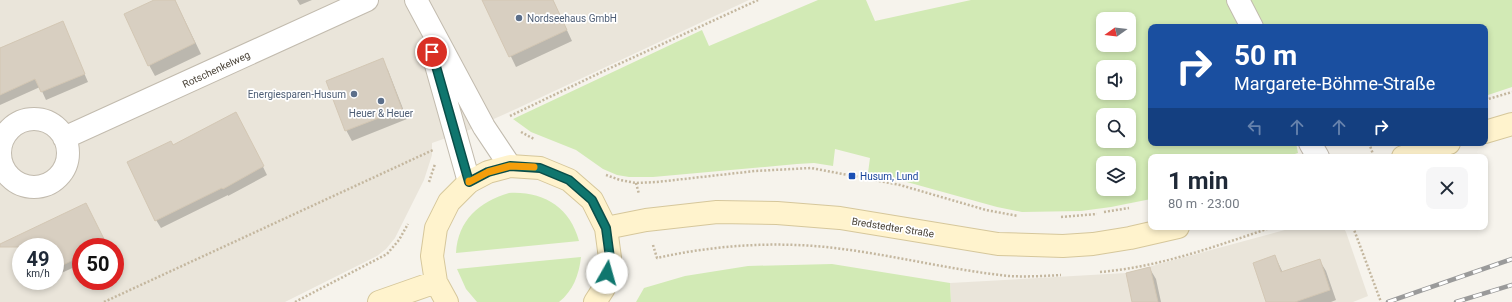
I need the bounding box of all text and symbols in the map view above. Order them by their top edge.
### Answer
north arrow [1096,12,1136,52]
map controls [1096,12,1136,196]
marker: Nordseehaus GmbH [514,13,524,23]
place label: Nordseehaus GmbH [527,13,617,24]
pin [415,35,449,69]
text: 50 m [1234,39,1297,72]
icon: right [1168,40,1220,92]
icon: arrive [421,41,443,63]
street label: Rotschenkelweg [181,49,252,90]
button: sound [1096,60,1136,100]
text: Margarete-Böhme-Straße [1234,73,1435,94]
place label: Energiesparen-Husum [248,89,346,100]
marker: Energiesparen-Husum [349,89,359,99]
marker: Heuer & Heuer [376,96,386,106]
place label: Heuer & Heuer [349,108,414,119]
button: search [1096,108,1136,148]
icon: left [1244,116,1266,138]
icon: ahead [1286,116,1308,138]
icon: ahead [1328,116,1350,138]
icon: right [1370,116,1392,138]
button: layers [1096,156,1136,196]
text: 1 min [1168,167,1228,195]
button: close [1426,167,1468,209]
marker: Husum, Lund [847,171,857,181]
place label: Husum, Lund [860,171,918,182]
text: 80 m · 23:00 [1168,196,1239,211]
street label: Bredstedter Straße [851,216,935,239]
speed limit sign: 50 [72,238,124,290]
text: 49 [27,247,49,271]
position arrow [586,252,628,294]
text: km/h [26,268,50,279]

